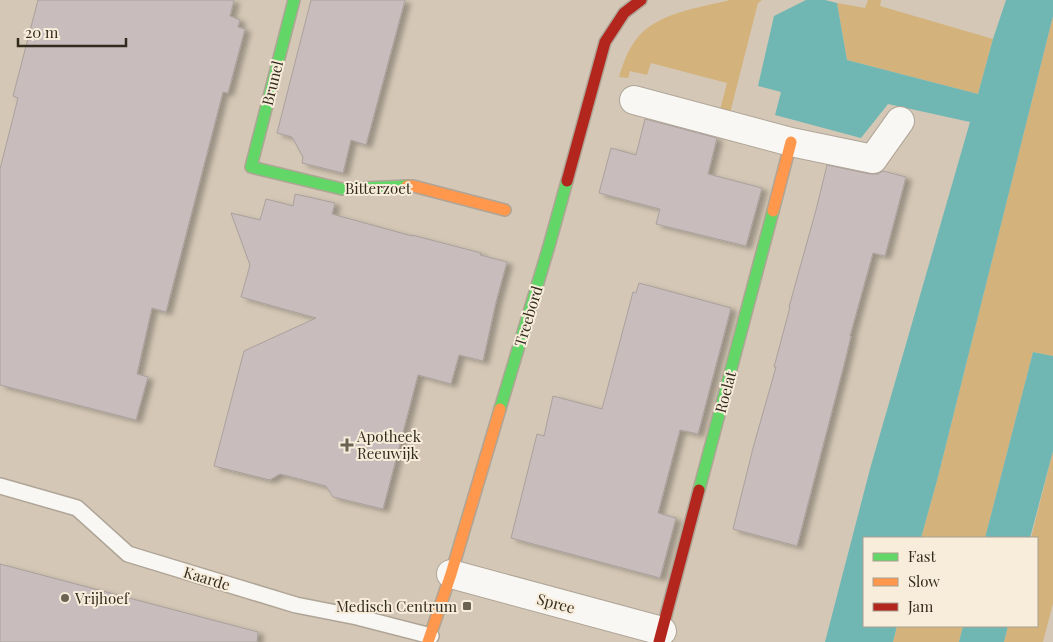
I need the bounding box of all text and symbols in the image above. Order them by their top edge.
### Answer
scale bar [18,15,125,47]
text: 20 m [25,22,59,42]
street label: Brunel [257,59,287,107]
street label: Bitterzoet [345,178,412,198]
street label: Treebord [509,283,547,349]
street label: Roelat [710,368,740,415]
place label: Apotheek Reeuwijk [356,426,422,463]
marker: Apotheek Reeuwijk [341,439,353,451]
legend [863,537,1038,627]
text: Fast [908,546,937,566]
street label: Kaarde [181,561,233,595]
text: Slow [908,571,940,591]
place label: Vrijhoef [74,588,130,608]
street label: Spree [535,588,577,618]
marker: Vrijhoef [59,592,71,604]
place label: Medisch Centrum [336,596,458,616]
text: Jam [907,596,934,616]
marker: Medisch Centrum [461,600,473,612]

